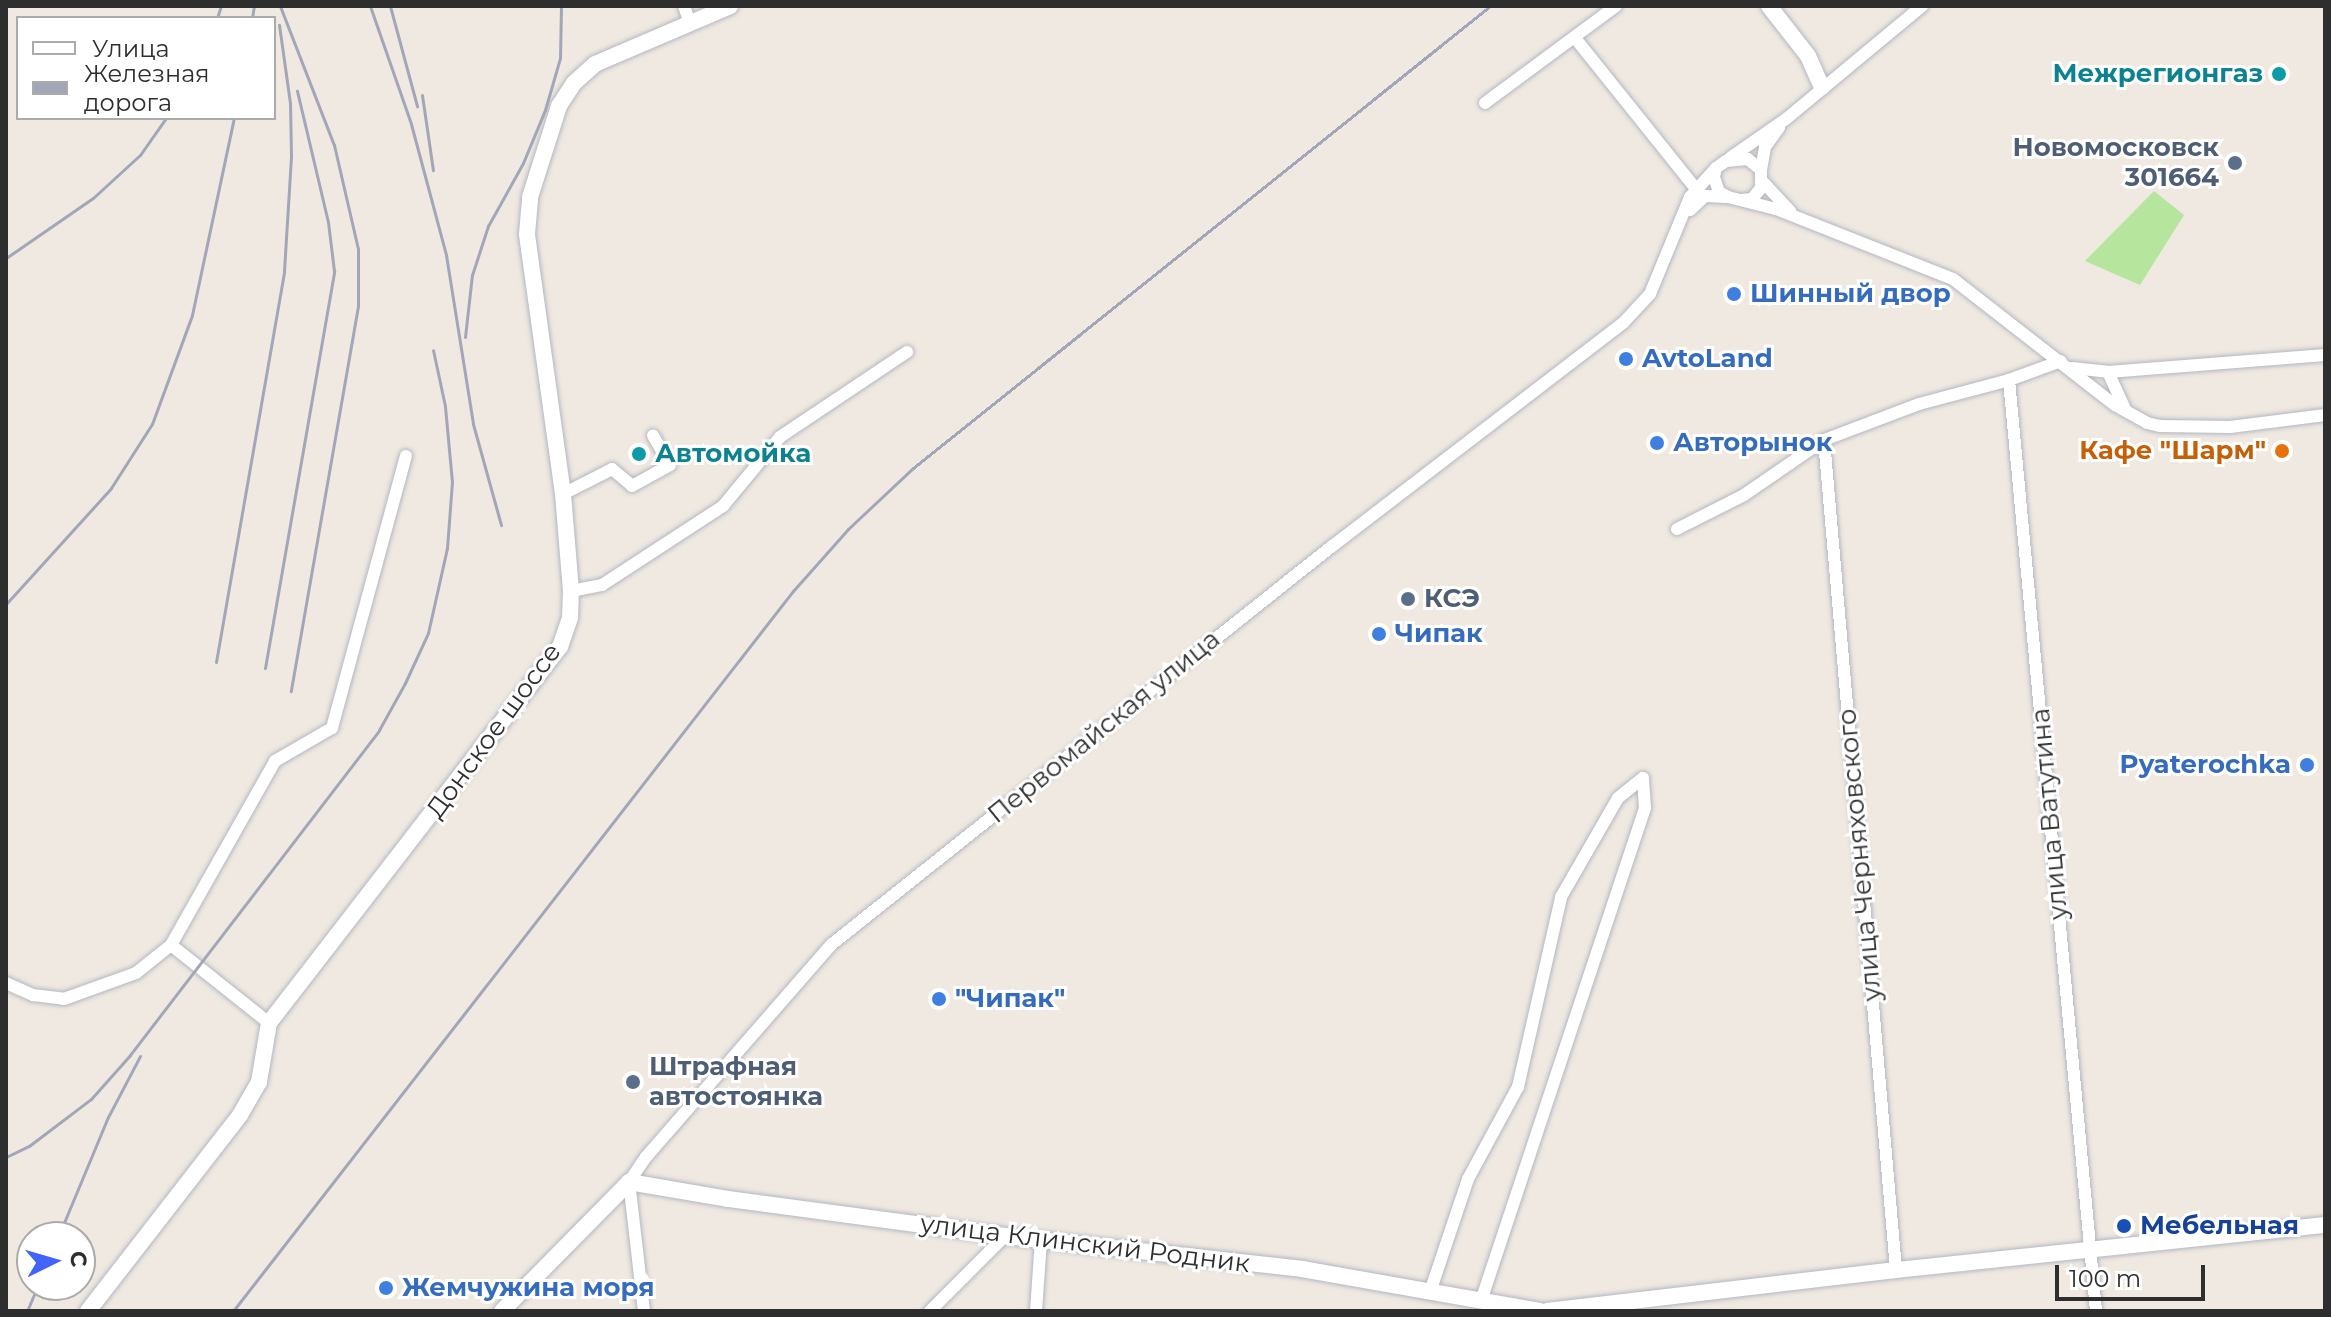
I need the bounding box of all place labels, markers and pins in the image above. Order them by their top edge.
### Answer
place label: Межрегионгаз [2053,58,2263,90]
marker: Межрегионгаз [2270,65,2288,83]
place label: Новомосковск 301664 [2012,132,2219,194]
marker: Новомосковск 301664 [2226,154,2244,172]
place label: Шинный двор [1750,278,1951,310]
marker: Шинный двор [1725,285,1743,303]
place label: AvtoLand [1642,343,1773,375]
marker: AvtoLand [1617,350,1635,368]
place label: Авторынок [1673,427,1832,459]
marker: Авторынок [1648,434,1666,452]
place label: Кафе "Шарм" [2079,435,2266,467]
place label: Автомойка [655,438,811,470]
marker: Кафе "Шарм" [2273,442,2291,460]
marker: Автомойка [630,445,648,463]
place label: КСЭ [1424,583,1480,615]
marker: КСЭ [1399,590,1417,608]
place label: Чипак [1395,618,1483,650]
marker: Чипак [1370,625,1388,643]
place label: Pyaterochka [2120,749,2291,781]
marker: Pyaterochka [2298,756,2316,774]
place label: "Чипак" [955,983,1065,1015]
marker: "Чипак" [930,990,948,1008]
place label: Штрафная автостоянка [649,1051,823,1112]
marker: Штрафная автостоянка [624,1073,642,1091]
place label: Мебельная [2140,1210,2299,1242]
marker: Мебельная [2115,1217,2133,1235]
place label: Жемчужина моря [402,1272,655,1304]
marker: Жемчужина моря [377,1279,395,1297]

